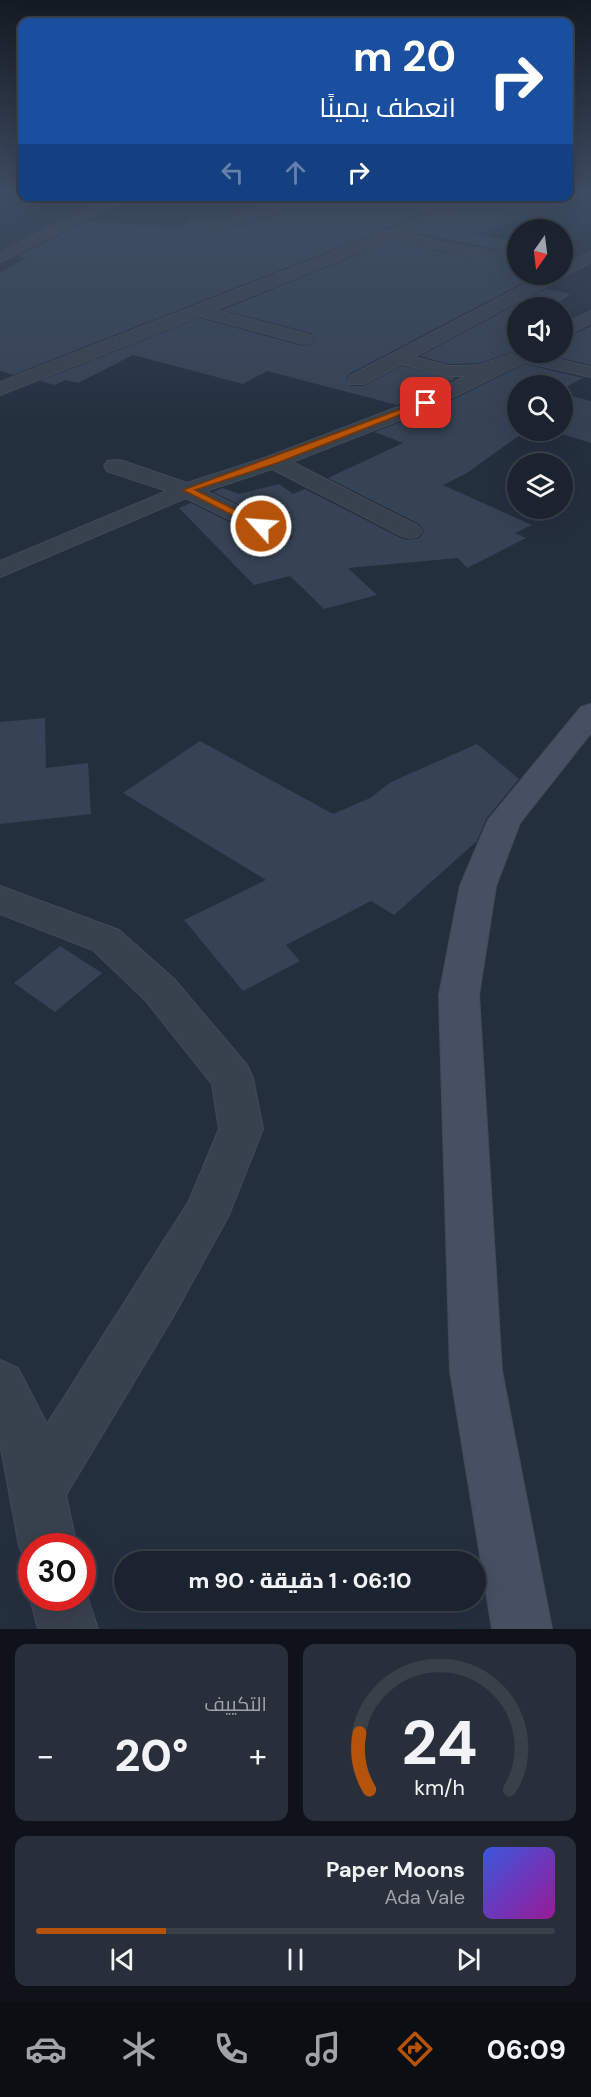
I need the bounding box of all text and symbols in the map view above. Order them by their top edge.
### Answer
text: 20 m [353,29,456,84]
icon: right [477,42,555,120]
text: انعطف يمينًا [319,90,456,125]
icon: left [216,156,249,189]
icon: ahead [279,156,312,189]
icon: right [342,156,375,189]
north arrow [507,219,573,285]
map controls [507,219,573,519]
button: sound [507,297,573,363]
button: search [507,375,573,441]
pin [400,377,451,428]
icon: arrive [409,386,442,419]
button: layers [507,453,573,519]
position arrow [229,494,293,558]
speed limit sign: 30 [18,1533,96,1611]
text: 06:10 · 1 دقيقة · 90 m [188,1566,412,1595]
text: التكييف [204,1691,267,1717]
text: 24 [401,1702,478,1783]
text: 20° [114,1726,189,1785]
text: − [36,1734,54,1777]
text: + [249,1734,267,1777]
text: km/h [414,1774,465,1802]
text: Paper Moons [326,1855,465,1884]
text: Ada Vale [385,1884,465,1910]
icon: previous [106,1943,139,1976]
icon: pause [279,1943,312,1976]
icon: next [452,1943,485,1976]
icon: car [25,2028,67,2070]
icon: climate [118,2028,160,2070]
icon: phone [210,2028,252,2070]
icon: music [302,2028,344,2070]
icon: directions [394,2028,436,2070]
text: 06:09 [487,2032,566,2067]

